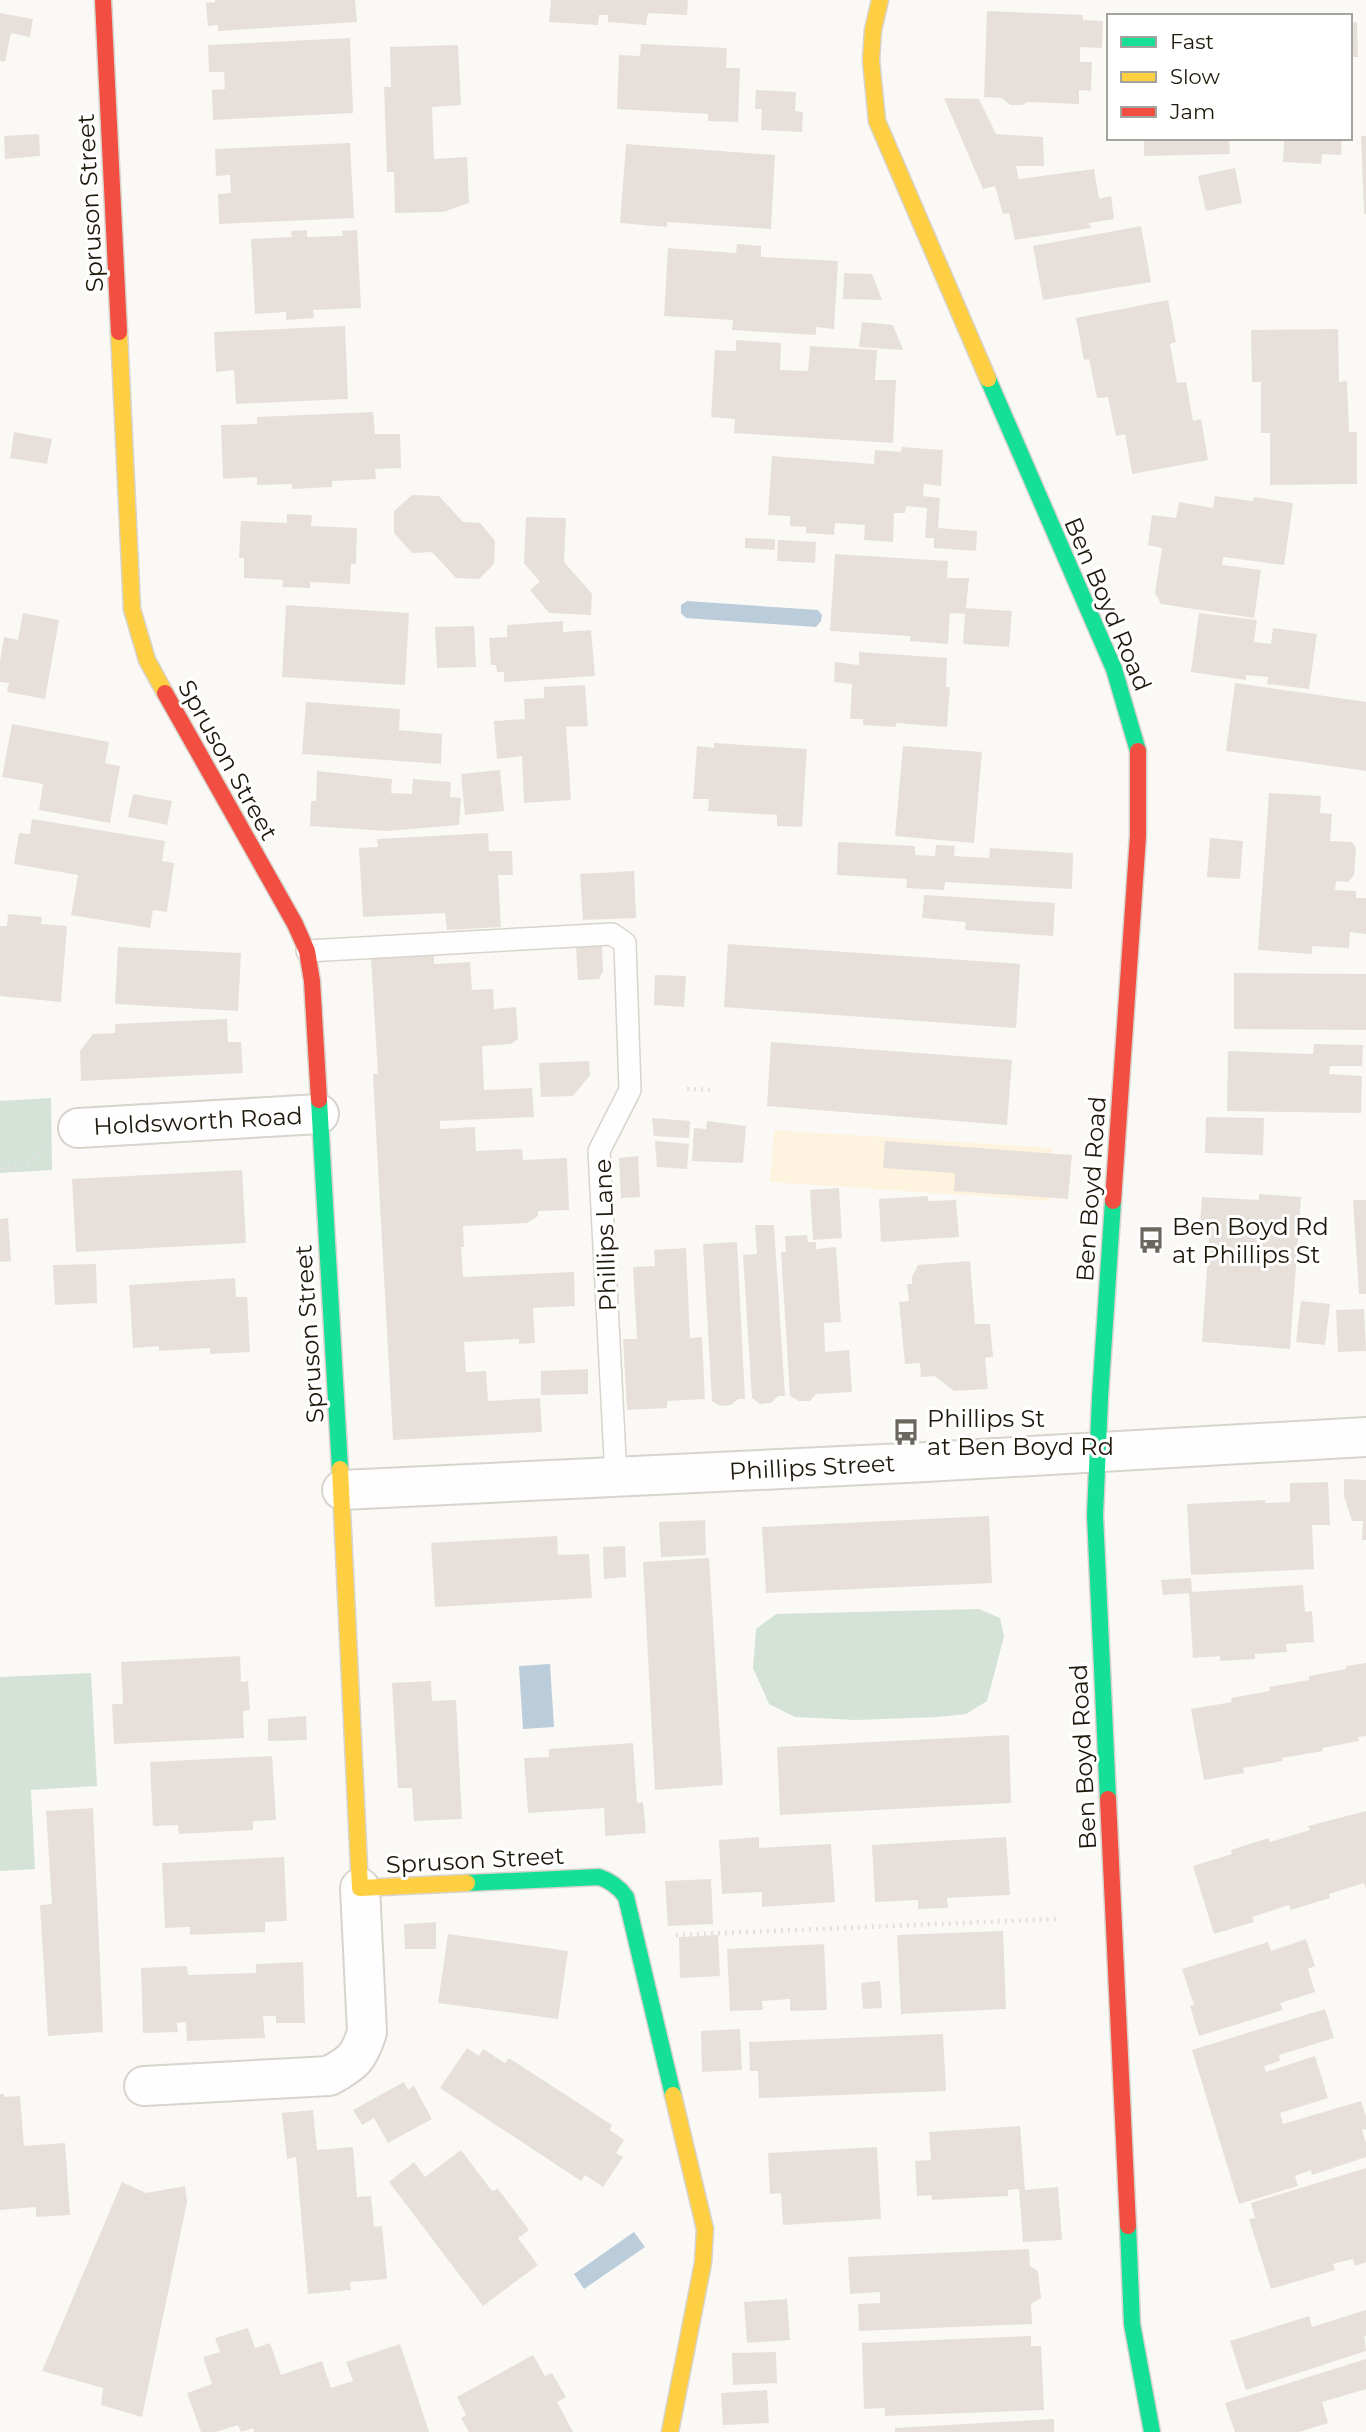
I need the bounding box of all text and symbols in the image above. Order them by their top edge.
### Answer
legend [1107,14,1352,140]
text: Fast [1170,29,1214,54]
text: Slow [1170,64,1220,89]
text: Jam [1169,99,1215,124]
street label: Spruson Street [71,113,109,293]
street label: Ben Boyd Road [1058,513,1158,695]
street label: Spruson Street [172,675,284,845]
street label: Ben Boyd Road [1070,1095,1112,1283]
street label: Holdsworth Road [93,1101,303,1141]
street label: Phillips Lane [588,1158,622,1312]
place label: Ben Boyd Rd at Phillips St [1172,1212,1329,1269]
bus stop icon: Ben Boyd Rd at Phillips St [1136,1225,1166,1255]
street label: Spruson Street [288,1244,330,1424]
place label: Phillips St at Ben Boyd Rd [927,1404,1114,1461]
bus stop icon: Phillips St at Ben Boyd Rd [891,1417,921,1447]
street label: Phillips Street [728,1448,896,1486]
street label: Ben Boyd Road [1064,1663,1102,1851]
street label: Spruson Street [385,1841,565,1879]

